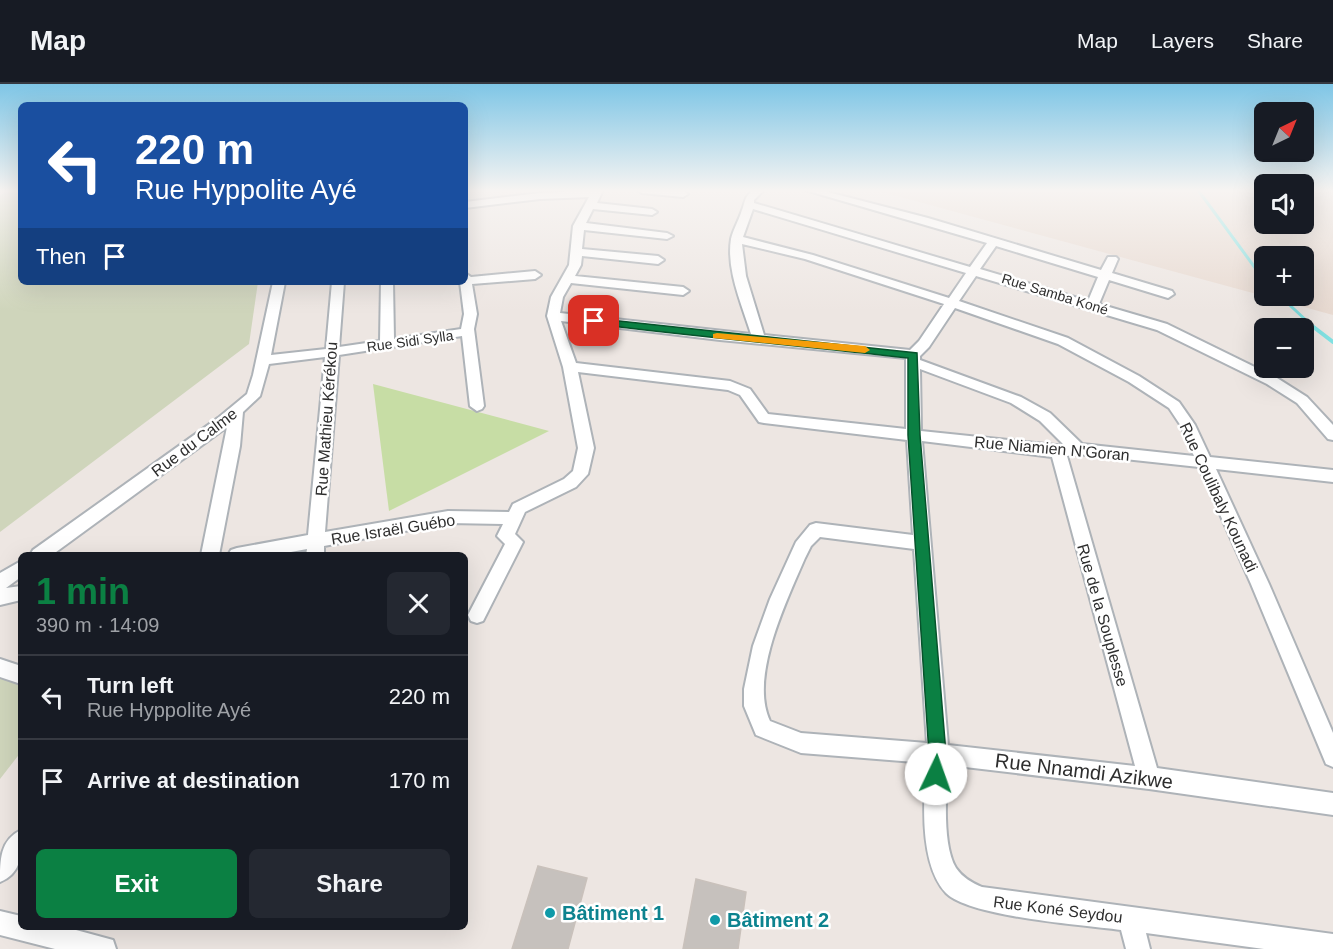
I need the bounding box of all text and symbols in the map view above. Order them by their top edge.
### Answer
text: Map [30,25,86,56]
text: Map [1077,29,1118,52]
text: Layers [1151,29,1214,52]
text: Share [1247,29,1303,52]
north arrow [1254,102,1314,162]
map controls [1254,102,1314,378]
icon: left [36,126,114,204]
text: 220 m [135,126,254,173]
button: sound [1254,174,1314,234]
text: Rue Hyppolite Ayé [135,175,357,205]
icon: arrive [98,240,131,273]
text: Then [36,244,86,269]
button: + [1254,246,1314,306]
street label: Rue Samba Koné [1000,270,1110,318]
pin [568,295,619,346]
icon: arrive [577,304,610,337]
button: − [1254,318,1314,378]
street label: Rue Sidi Sylla [366,327,454,355]
street label: Rue Mathieu Kérékou [313,341,340,497]
street label: Rue du Calme [148,405,240,480]
street label: Rue Coulibaly Kounadi [1176,420,1261,575]
street label: Rue Niamien N'Goran [974,433,1130,464]
street label: Rue Israël Guébo [330,511,456,548]
street label: Rue de la Souplesse [1074,542,1131,689]
text: 1 min [36,571,130,612]
button: close [387,572,450,635]
text: 390 m · 14:09 [36,614,159,636]
text: Turn left [87,673,173,698]
icon: left [36,681,69,714]
text: 220 m [389,684,450,709]
text: Rue Hyppolite Ayé [87,699,251,721]
position arrow [904,742,968,806]
street label: Rue Nnamdi Azikwe [994,749,1174,793]
icon: arrive [36,765,69,798]
text: Arrive at destination [87,768,300,793]
text: 170 m [389,768,450,793]
button: Exit [36,849,237,918]
button: Share [249,849,450,918]
street label: Rue Koné Seydou [992,893,1123,926]
place label: Bâtiment 1 [562,902,664,924]
marker: Bâtiment 1 [543,906,557,920]
place label: Bâtiment 2 [727,909,829,931]
marker: Bâtiment 2 [708,913,722,927]

